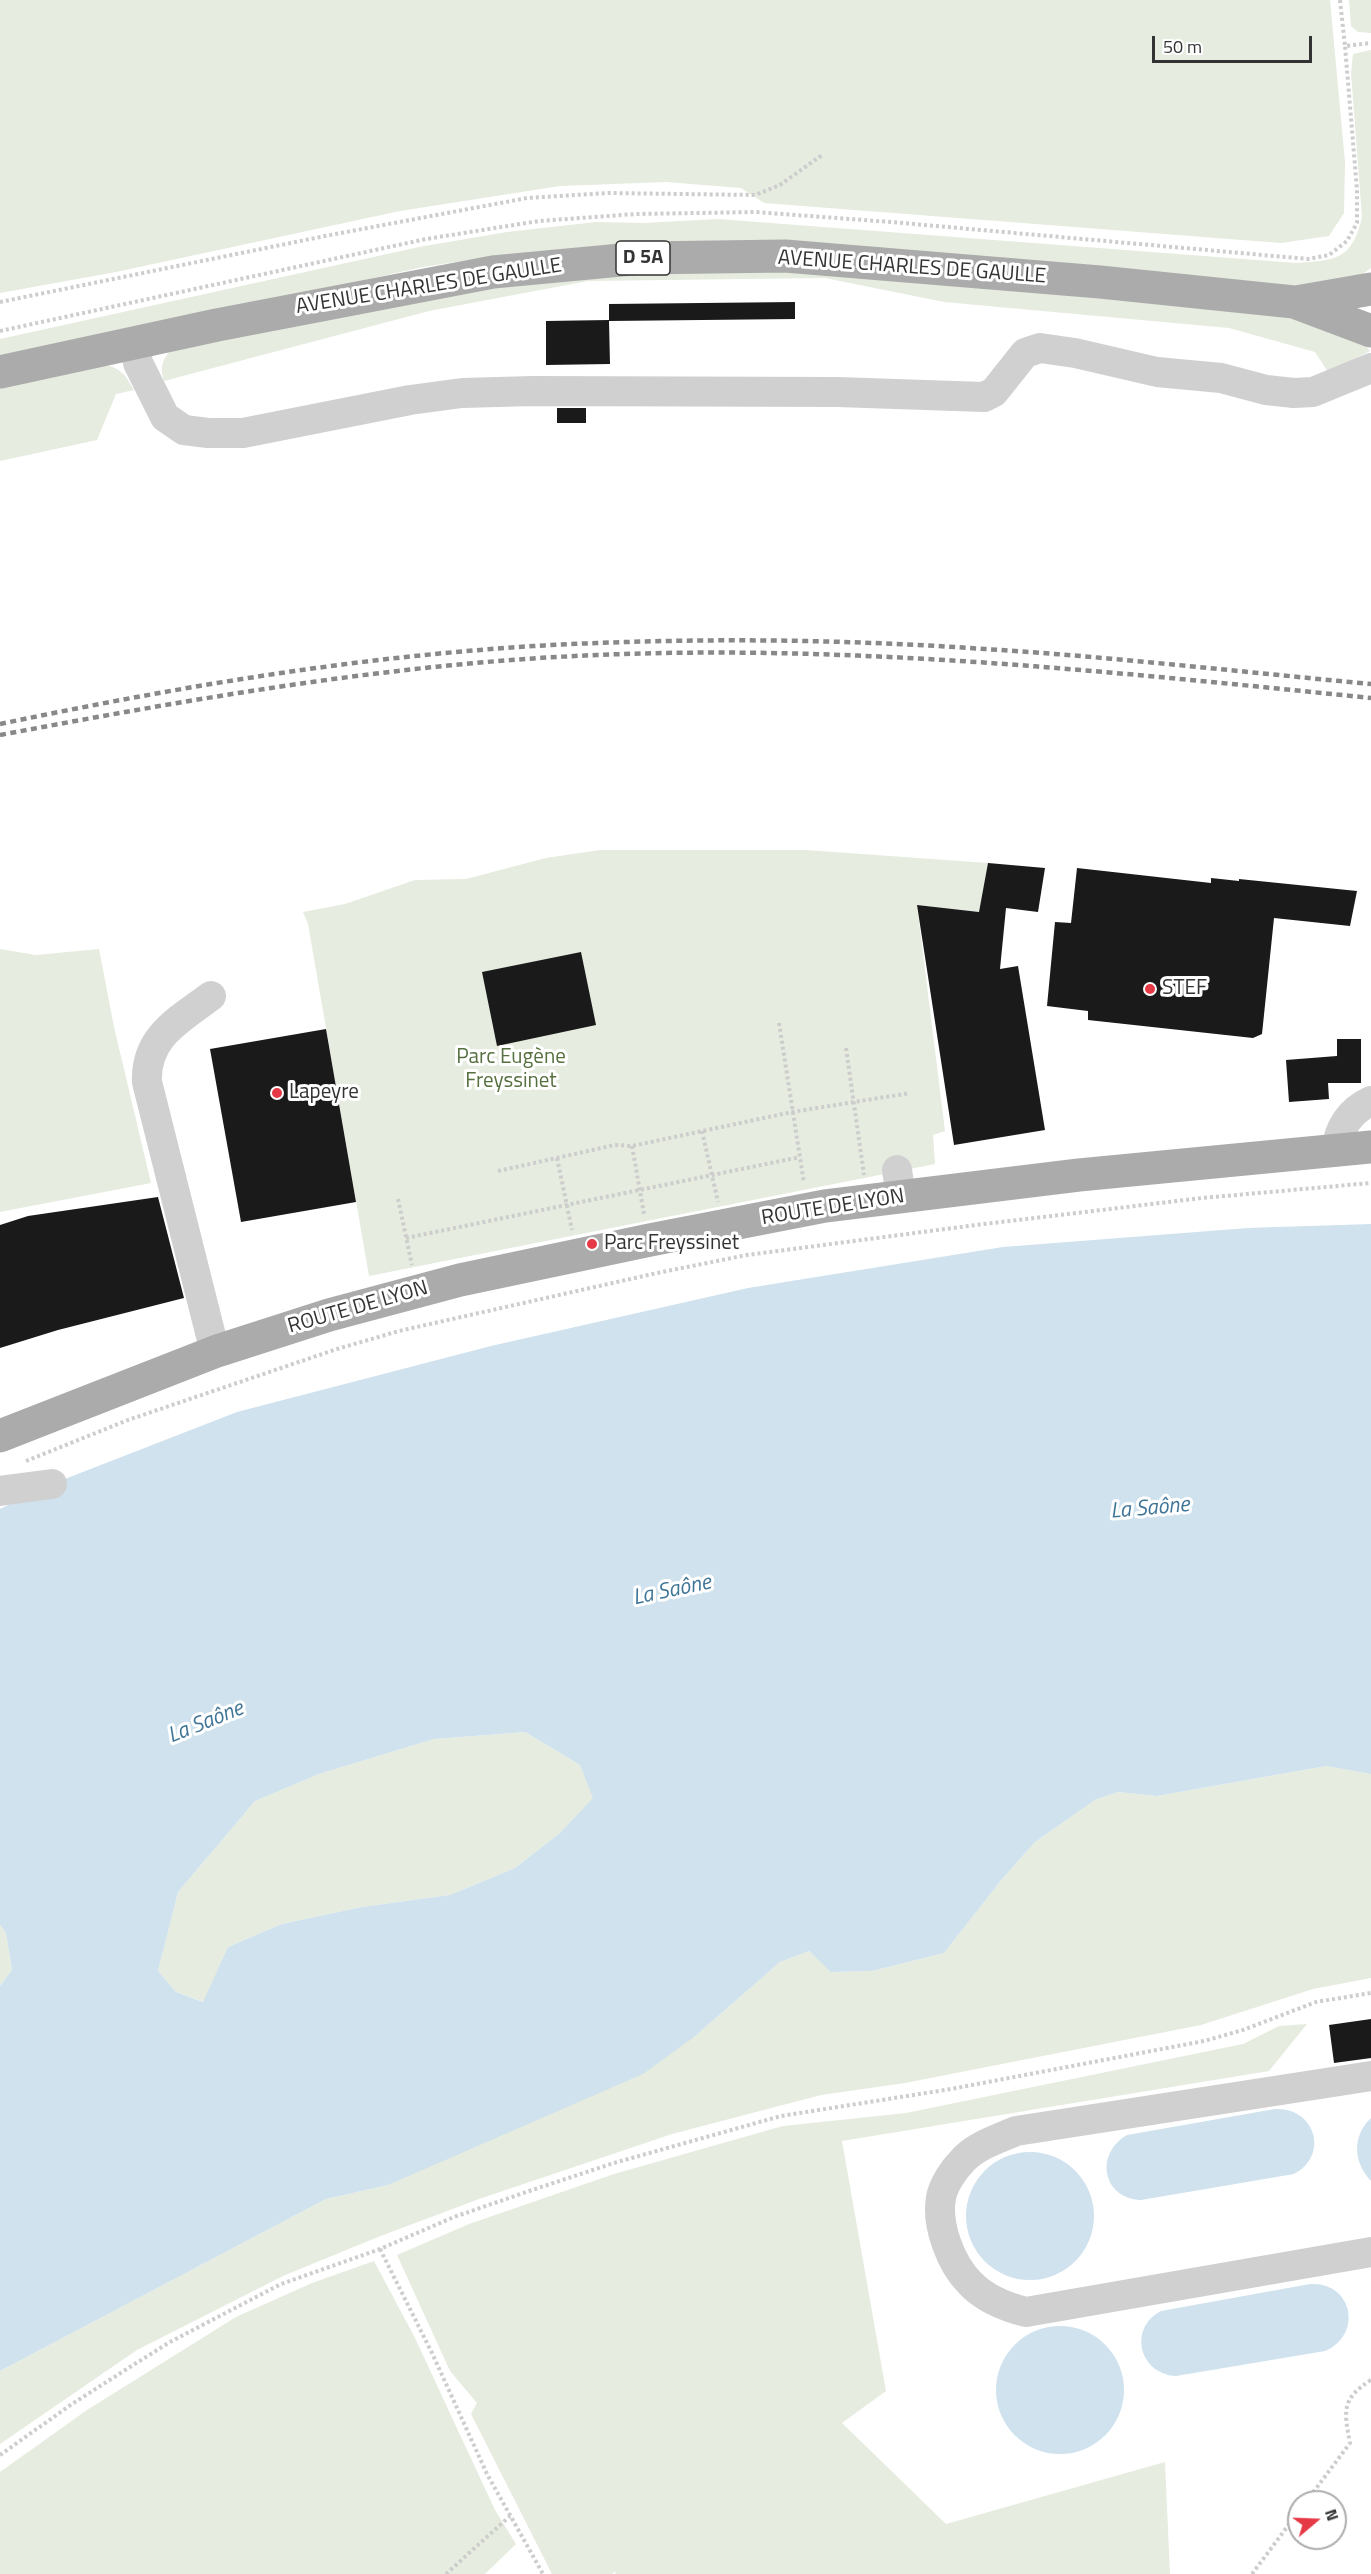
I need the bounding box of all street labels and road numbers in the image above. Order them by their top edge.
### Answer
road number: D 5A [616,241,670,275]
street label: AVENUE CHARLES DE GAULLE [777,246,1047,290]
street label: AVENUE CHARLES DE GAULLE [294,254,564,320]
street label: ROUTE DE LYON [760,1184,906,1232]
street label: ROUTE DE LYON [285,1276,431,1340]

